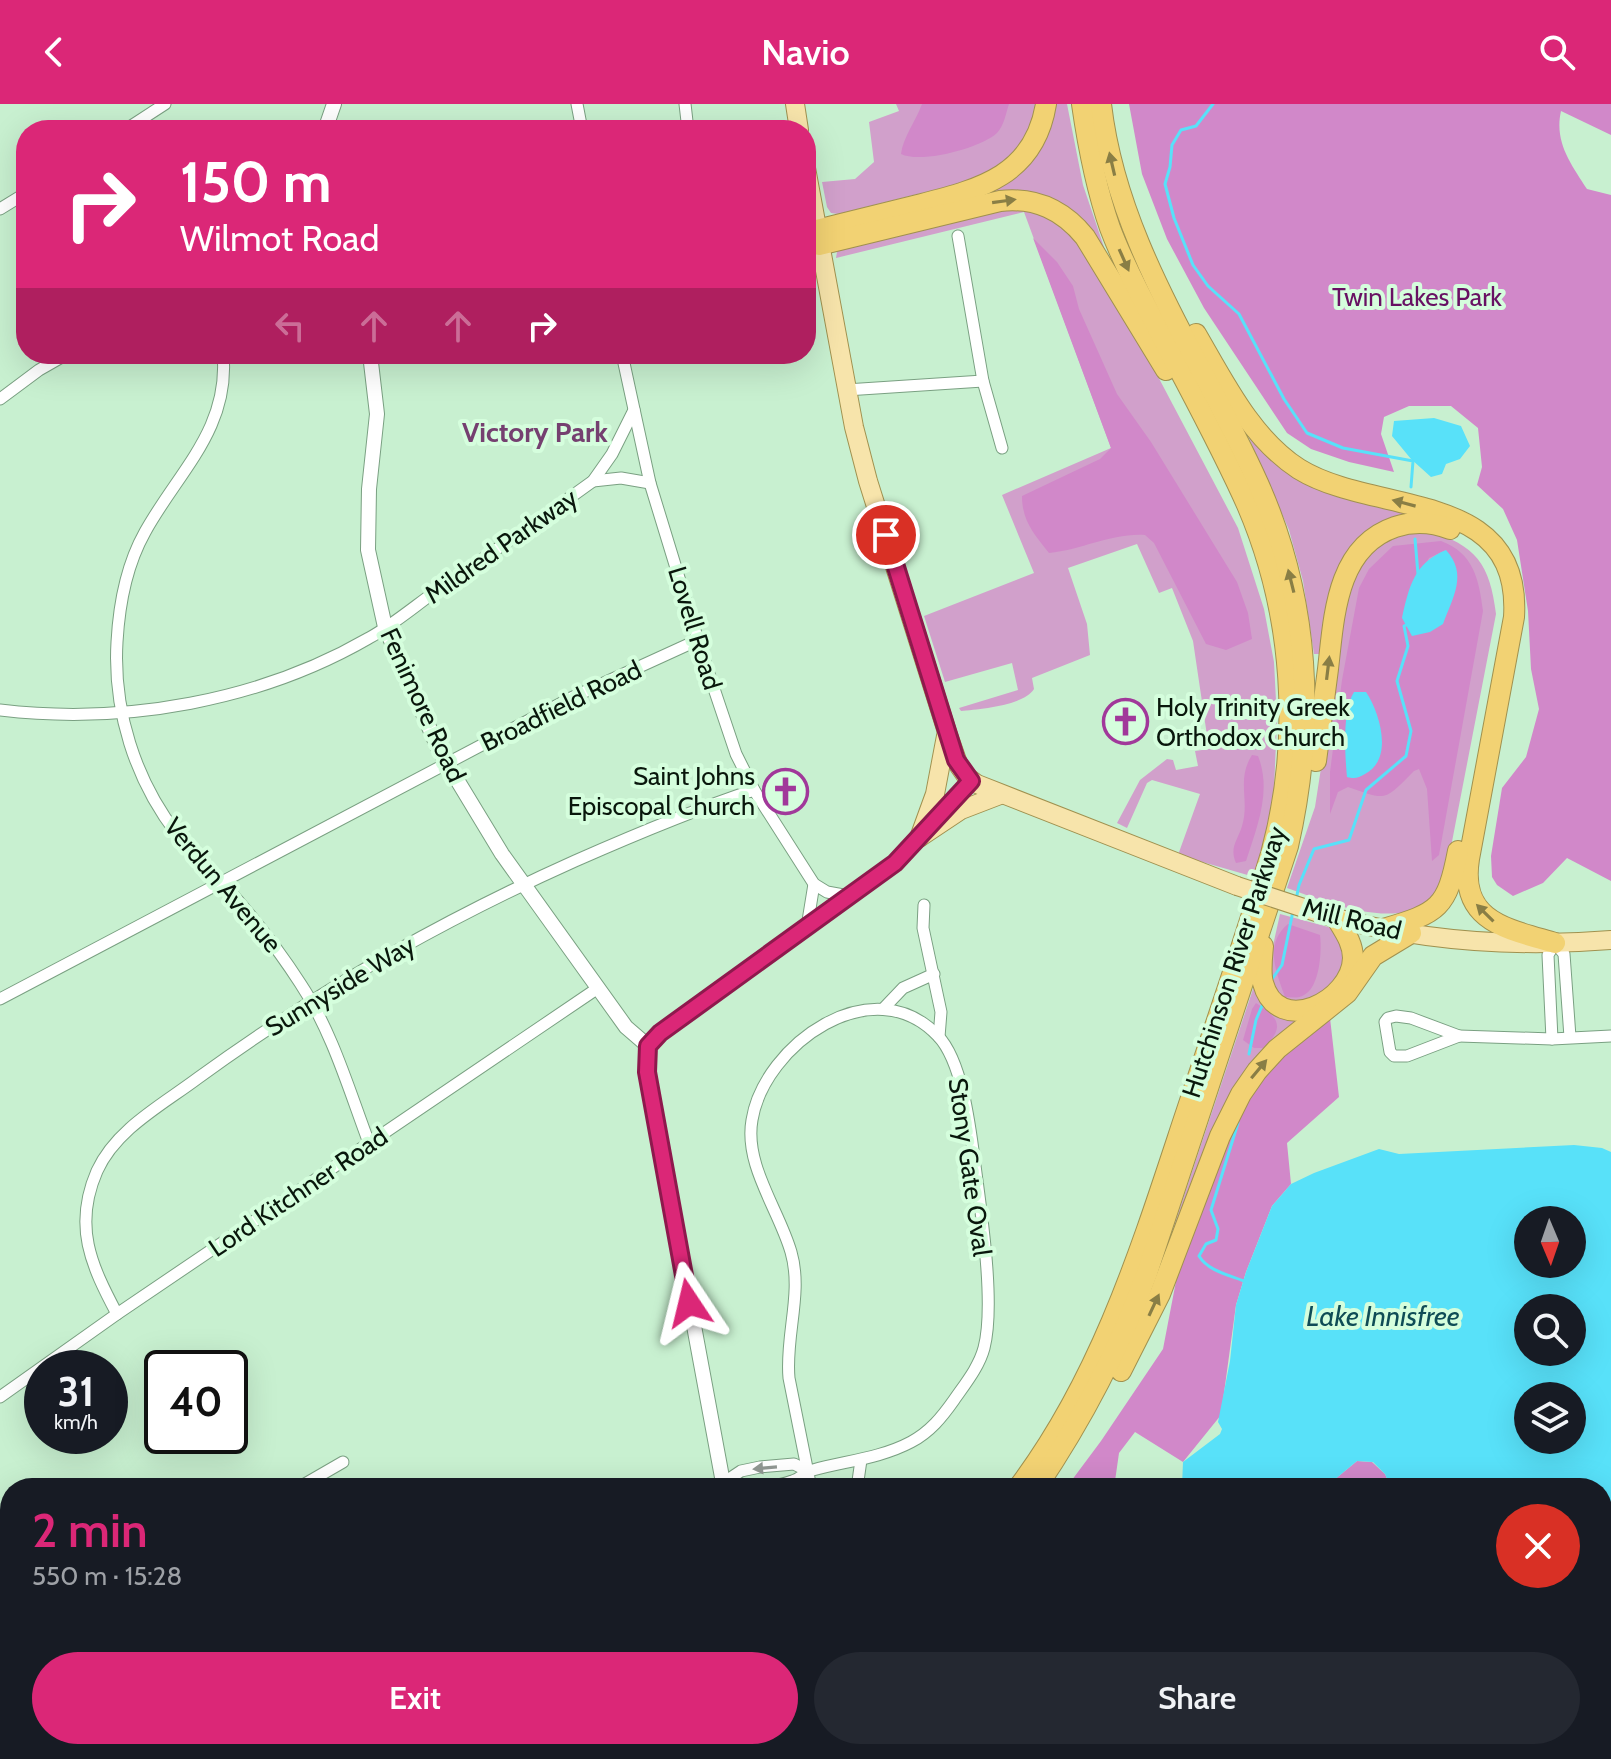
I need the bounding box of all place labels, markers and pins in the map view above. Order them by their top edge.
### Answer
pin [852,501,920,569]
place label: Holy Trinity Greek Orthodox Church [1156,691,1350,753]
church icon: Holy Trinity Greek Orthodox Church [1101,698,1149,746]
place label: Saint Johns Episcopal Church [568,760,755,822]
church icon: Saint Johns Episcopal Church [762,767,810,815]

